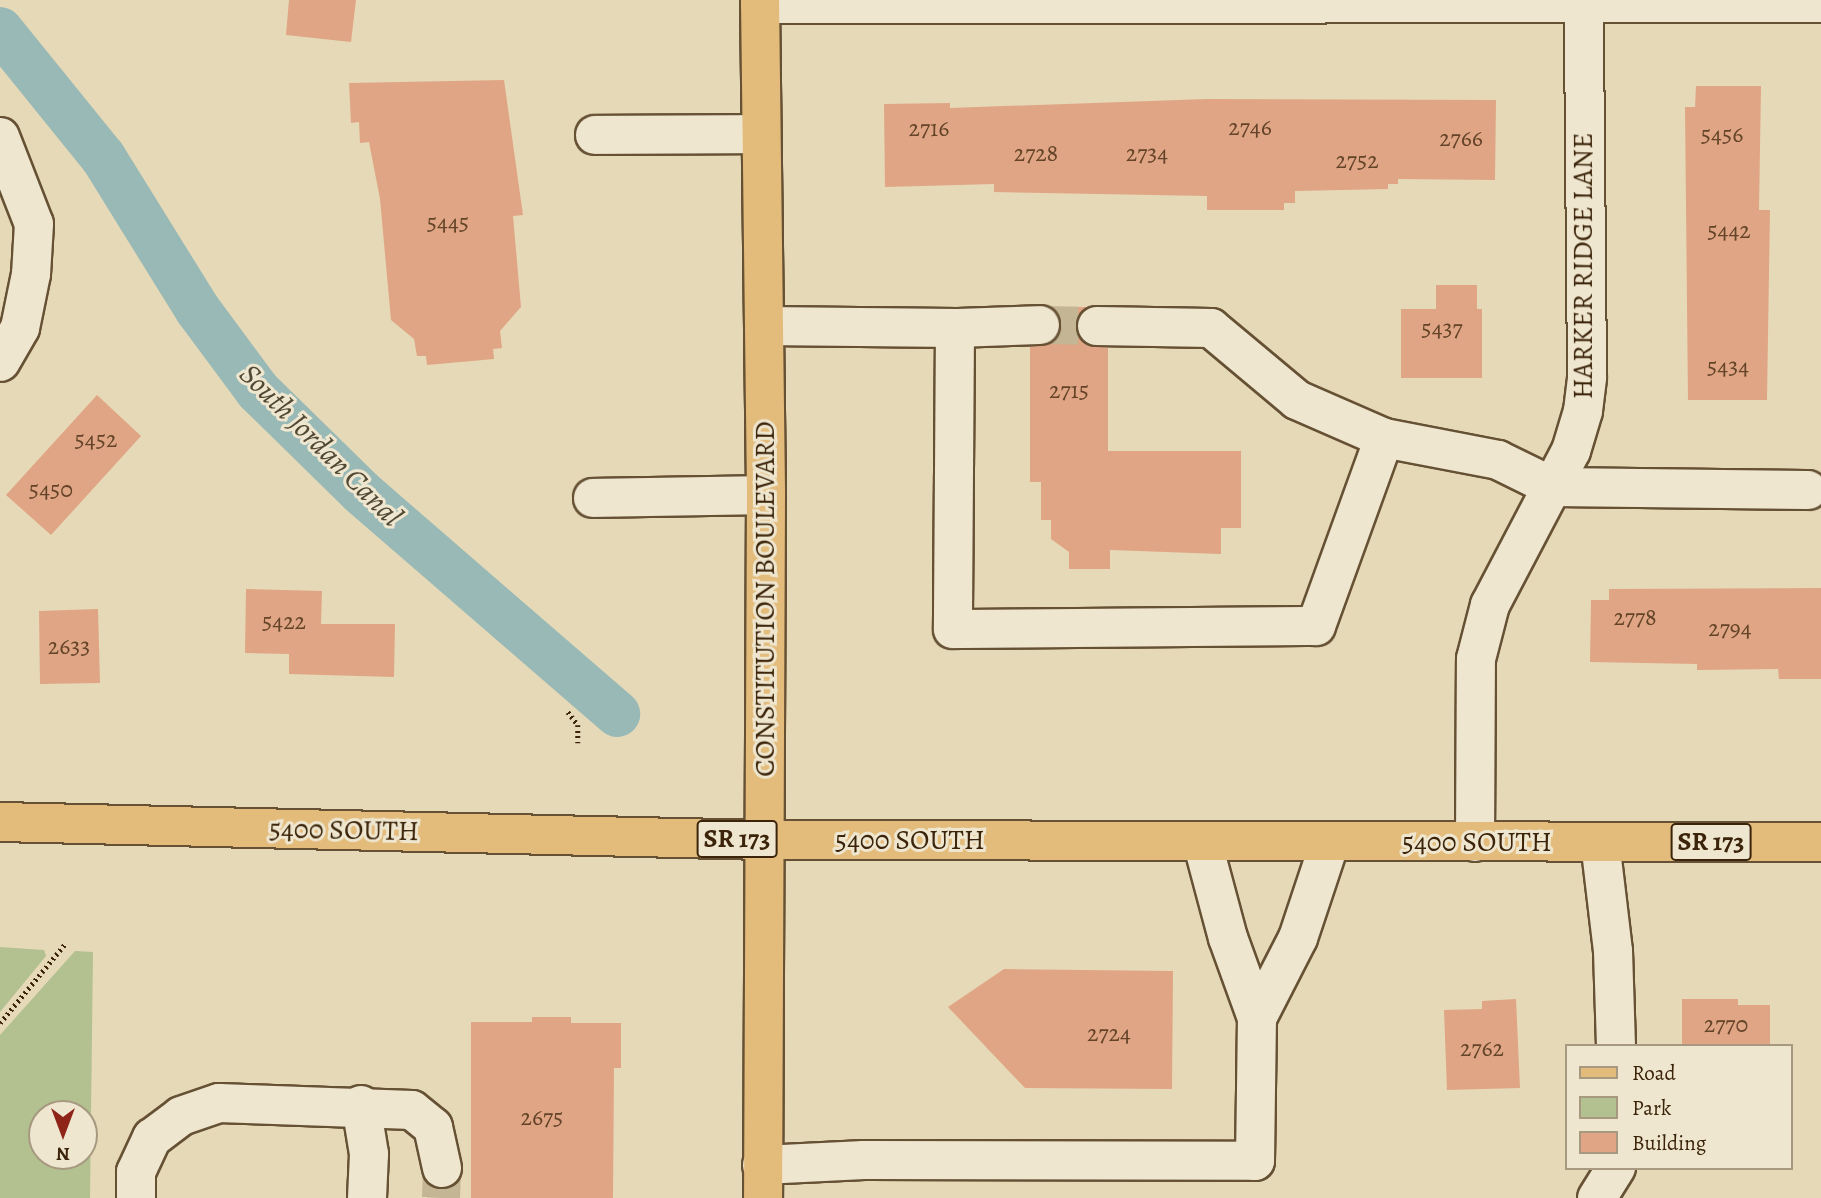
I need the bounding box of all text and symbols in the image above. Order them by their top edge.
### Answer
house number: 2746 [1228,114,1272,142]
house number: 2716 [909,115,949,143]
house number: 5456 [1701,121,1743,149]
house number: 2766 [1439,125,1483,153]
street label: HARKER RIDGE LANE [1566,133,1600,399]
house number: 2728 [1014,140,1058,168]
house number: 2734 [1126,140,1168,168]
house number: 2752 [1335,147,1379,175]
house number: 5445 [427,209,469,237]
house number: 5442 [1707,217,1751,245]
house number: 5437 [1421,315,1463,343]
house number: 5434 [1707,353,1749,381]
water label: South Jordan Canal [232,356,410,534]
house number: 2715 [1049,377,1089,405]
street label: CONSTITUTION BOULEVARD [748,421,782,777]
house number: 5452 [75,426,117,454]
house number: 5450 [29,476,73,504]
house number: 2778 [1613,604,1657,632]
house number: 5422 [262,608,306,636]
house number: 2794 [1708,615,1752,643]
house number: 2633 [48,633,90,661]
street label: 5400 SOUTH [269,812,419,848]
road number: SR 173 [695,817,779,862]
road number: SR 173 [1669,820,1753,864]
street label: 5400 SOUTH [835,823,985,857]
street label: 5400 SOUTH [1402,825,1552,859]
house number: 2770 [1704,1011,1748,1039]
house number: 2724 [1087,1020,1131,1048]
house number: 2762 [1460,1035,1504,1063]
legend [1566,1044,1793,1170]
text: Road [1632,1059,1676,1087]
text: Park [1632,1094,1671,1122]
north arrow [28,1100,98,1170]
house number: 2675 [521,1104,563,1132]
text: Building [1632,1129,1706,1157]
text: N [56,1141,70,1167]

